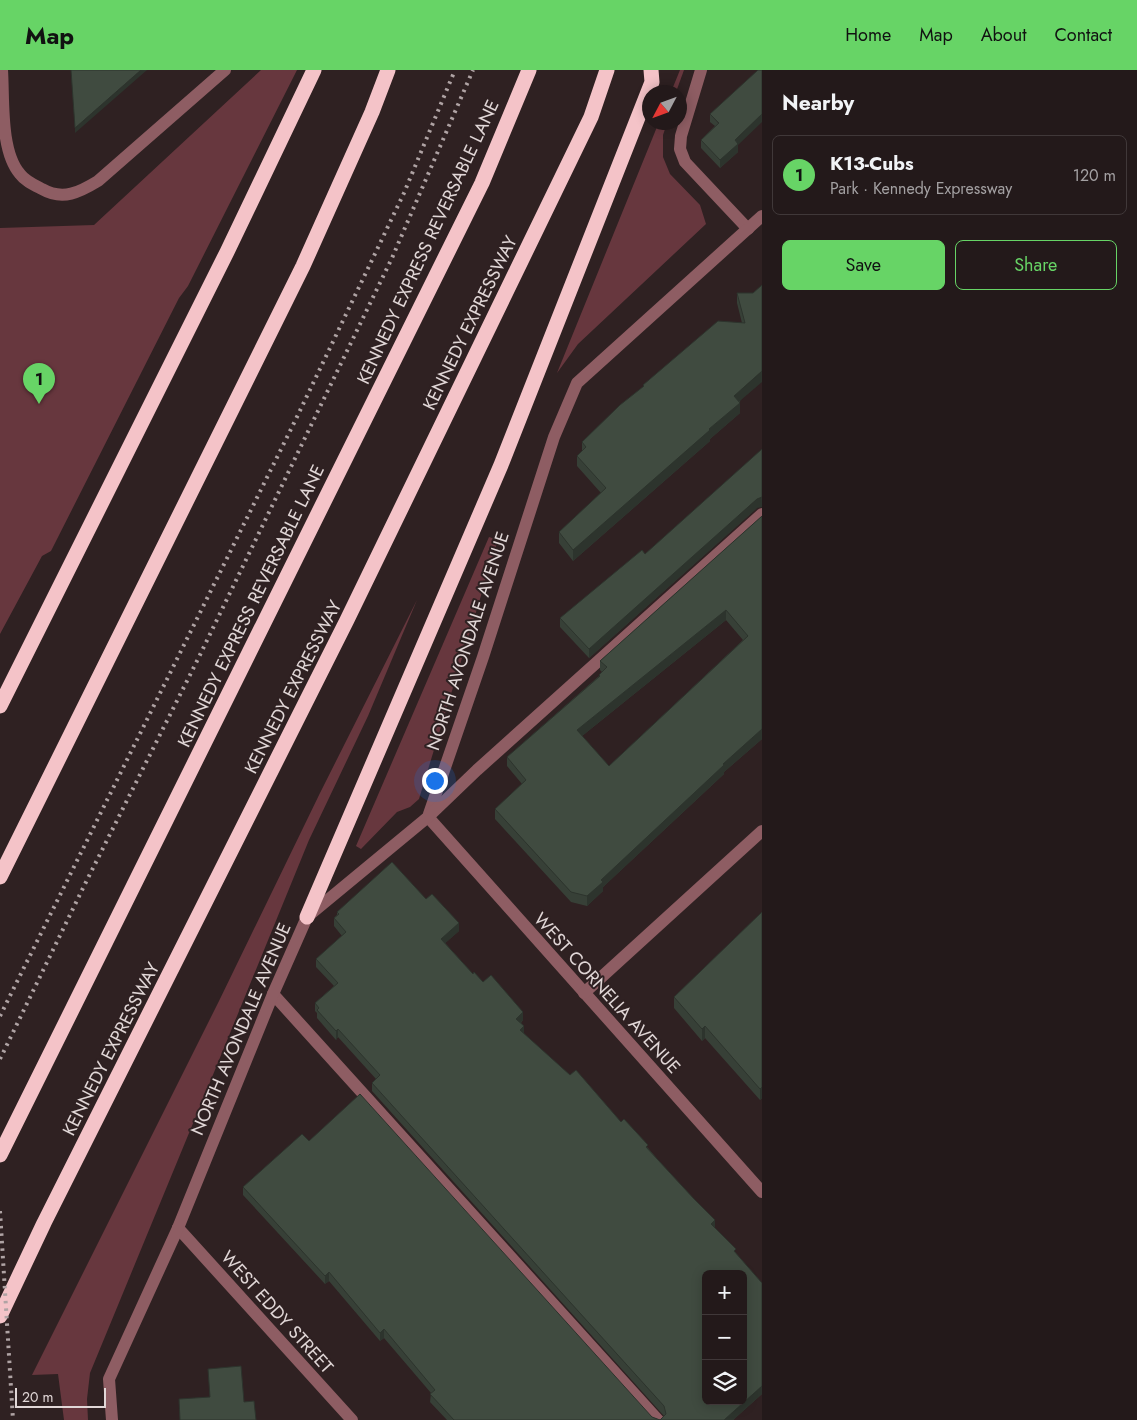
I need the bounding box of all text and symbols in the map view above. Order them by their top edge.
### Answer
text: Map [25,18,74,53]
text: Home [845,22,891,48]
text: Map [919,22,953,48]
text: About [981,22,1026,48]
text: Contact [1054,22,1112,48]
north arrow [642,85,687,130]
text: Nearby [782,88,854,118]
street label: KENNEDY EXPRESS REVERSABLE LANE [350,95,506,389]
text: K13-Cubs [830,150,914,177]
text: 1 [795,164,803,187]
text: 120 m [1073,164,1116,187]
text: Park · Kennedy Expressway [830,177,1012,200]
street label: KENNEDY EXPRESSWAY [416,231,524,415]
button: Save [782,240,945,290]
button: Share [955,240,1117,290]
pin: 1 [23,363,55,404]
street label: KENNEDY EXPRESS REVERSABLE LANE [171,460,331,752]
street label: NORTH AVONDALE AVENUE [420,528,516,754]
street label: KENNEDY EXPRESSWAY [238,595,348,778]
your location [422,768,448,794]
street label: WEST CORNELIA AVENUE [528,907,686,1079]
street label: NORTH AVONDALE AVENUE [184,919,298,1139]
street label: KENNEDY EXPRESSWAY [56,957,166,1140]
street label: WEST EDDY STREET [215,1245,340,1380]
map controls [702,1270,747,1405]
button: + [702,1270,747,1315]
button: − [702,1315,747,1360]
button: layers [702,1360,747,1405]
scale bar [15,1385,106,1408]
text: 20 m [22,1387,54,1407]

